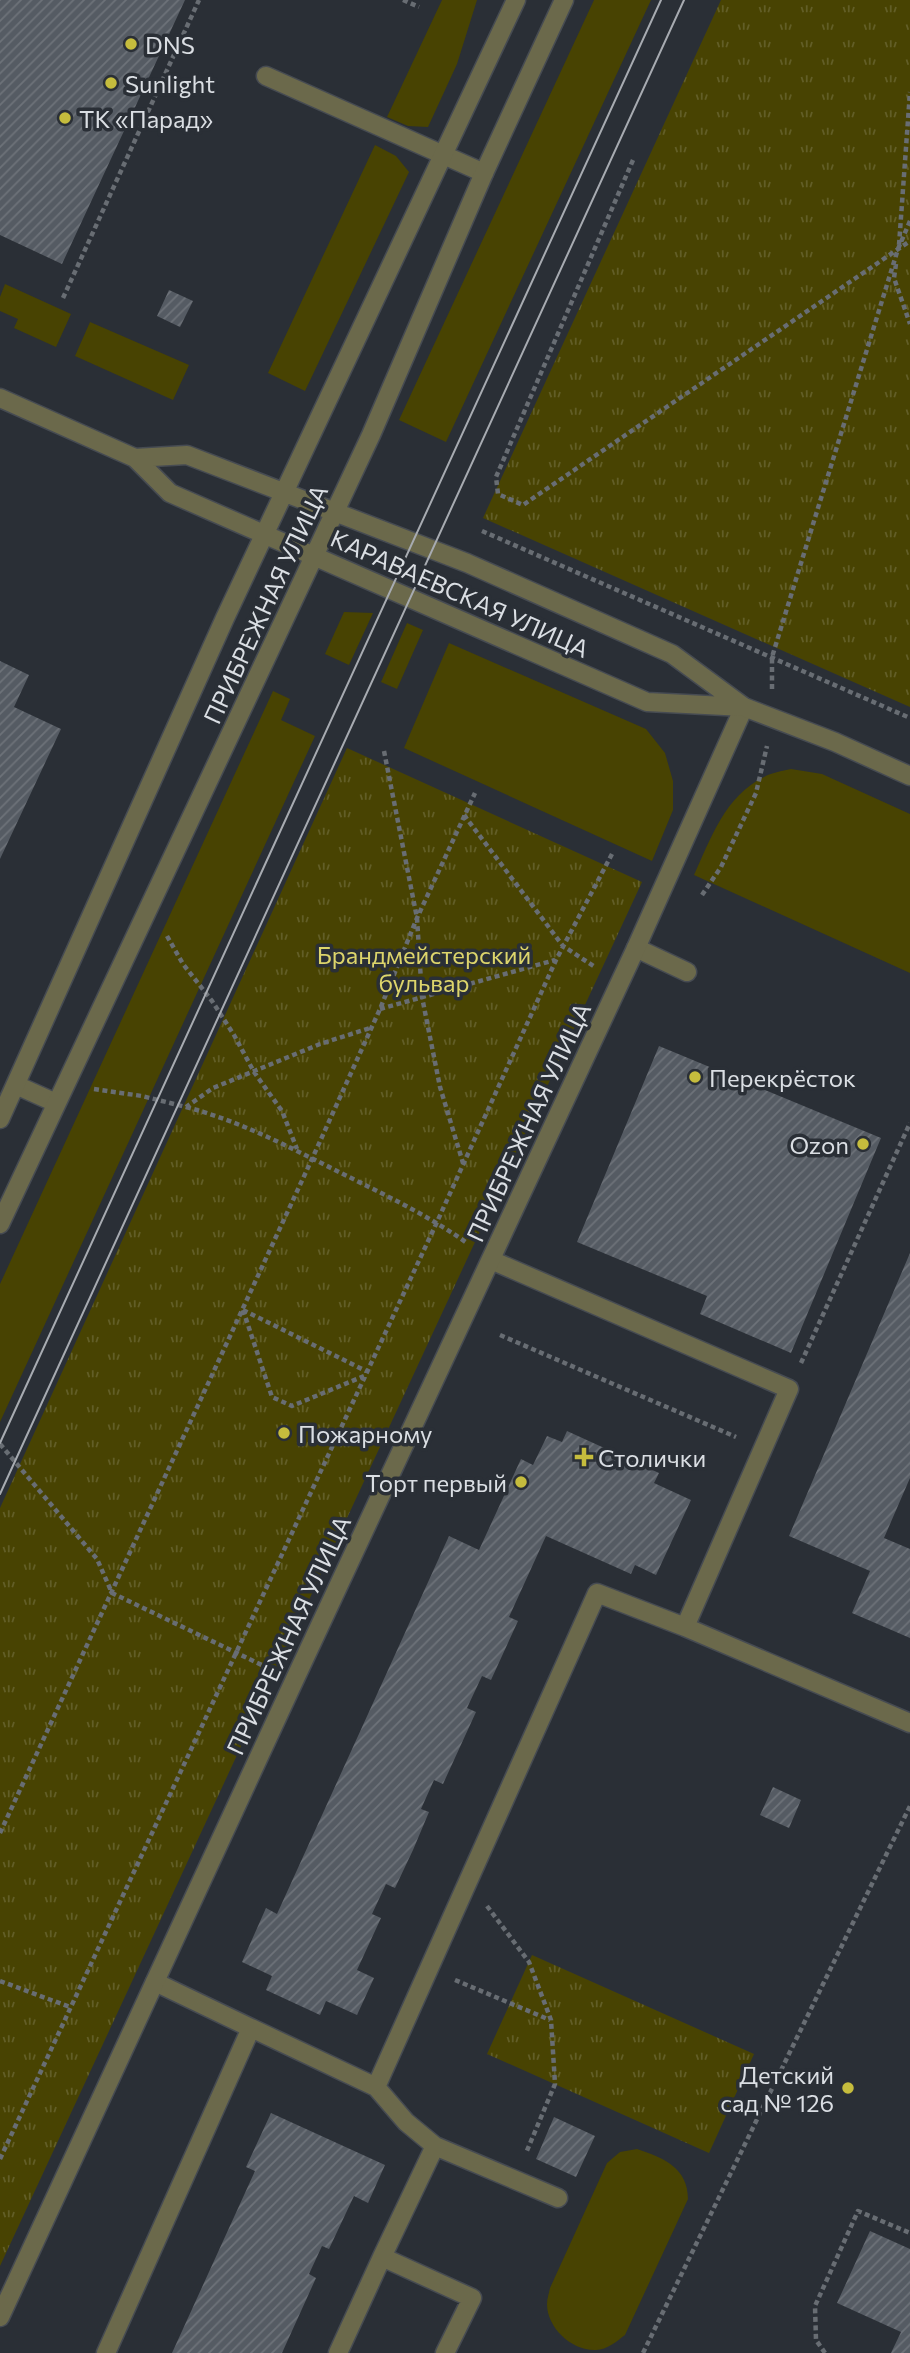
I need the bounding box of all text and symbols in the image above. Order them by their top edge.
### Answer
place label: DNS [145,30,195,59]
marker: DNS [123,36,139,52]
place label: Sunlight [125,69,215,98]
marker: Sunlight [103,75,119,91]
place label: ТК «Парад» [79,104,213,133]
marker: ТК «Парад» [57,110,73,126]
street label: ПРИБРЕЖНАЯ УЛИЦА [197,480,333,728]
street label: КАРАВАЕВСКАЯ УЛИЦА [326,523,594,663]
park label: Брандмейстерский бульвар [317,940,531,997]
street label: ПРИБРЕЖНАЯ УЛИЦА [460,998,596,1246]
place label: Перекрёсток [709,1063,856,1092]
marker: Перекрёсток [687,1069,703,1085]
place label: Ozon [789,1130,849,1159]
marker: Ozon [855,1136,871,1152]
place label: Пожарному [298,1419,433,1448]
marker: Пожарному [276,1425,292,1441]
place label: Столички [598,1443,706,1472]
marker: Столички [576,1449,592,1465]
place label: Торт первый [365,1468,507,1497]
marker: Торт первый [513,1474,529,1490]
street label: ПРИБРЕЖНАЯ УЛИЦА [220,1511,356,1759]
place label: Детский сад № 126 [720,2060,834,2117]
marker: Детский сад № 126 [840,2080,856,2096]

